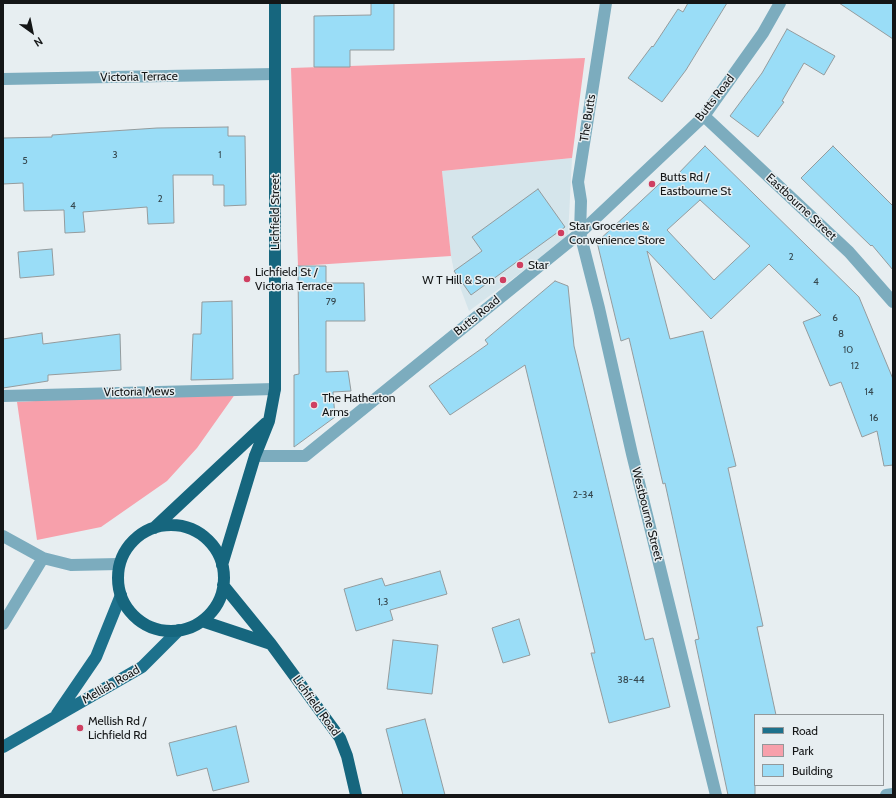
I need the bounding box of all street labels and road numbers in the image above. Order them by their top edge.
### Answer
street label: Victoria Terrace [100,69,178,85]
street label: Butts Road [692,72,738,124]
street label: The Butts [577,93,599,143]
street label: Eastbourne Street [763,171,839,243]
street label: Lichfield Street [268,174,282,250]
street label: Butts Road [451,293,503,339]
street label: Victoria Mews [104,384,174,400]
street label: Westbourne Street [628,466,666,562]
street label: Mellish Road [80,663,142,707]
street label: Lichfield Road [289,673,343,739]

